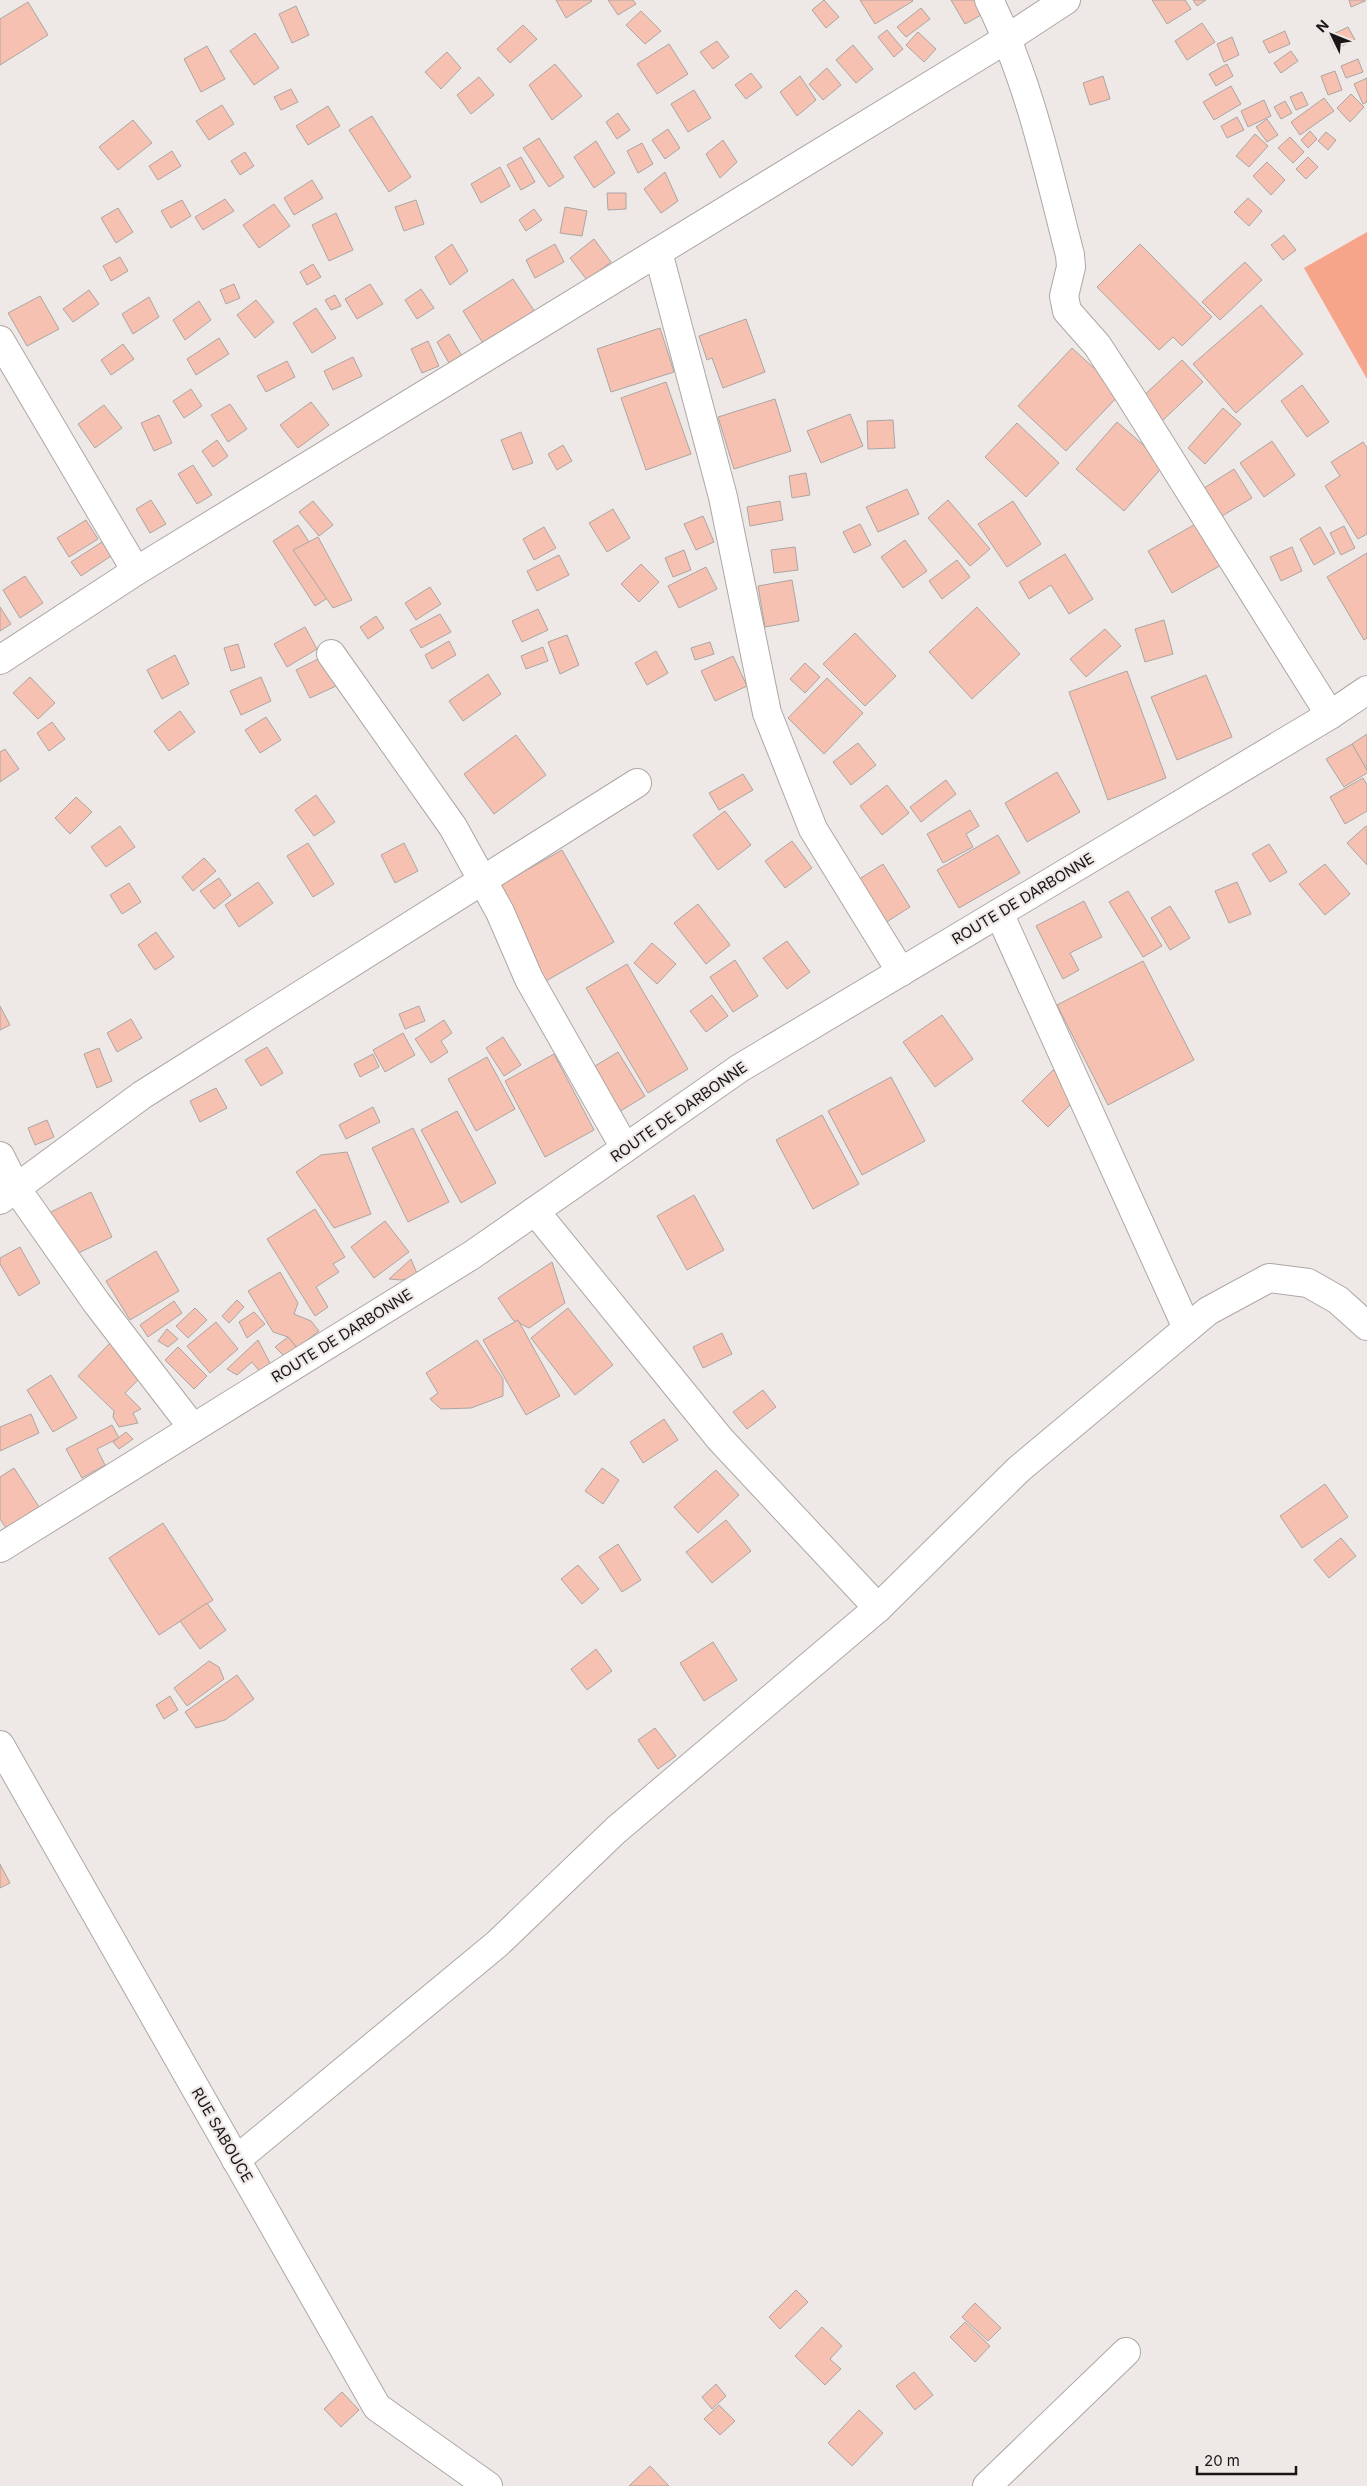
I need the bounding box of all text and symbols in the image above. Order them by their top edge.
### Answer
north arrow [1307,10,1357,60]
text: N [1312,16,1332,35]
street label: ROUTE DE DARBONNE [948,849,1097,949]
street label: ROUTE DE DARBONNE [607,1057,751,1166]
street label: ROUTE DE DARBONNE [268,1284,416,1387]
street label: RUE SABOUCE [188,2084,257,2186]
scale bar [1197,2444,1296,2476]
text: 20 m [1204,2451,1240,2470]

